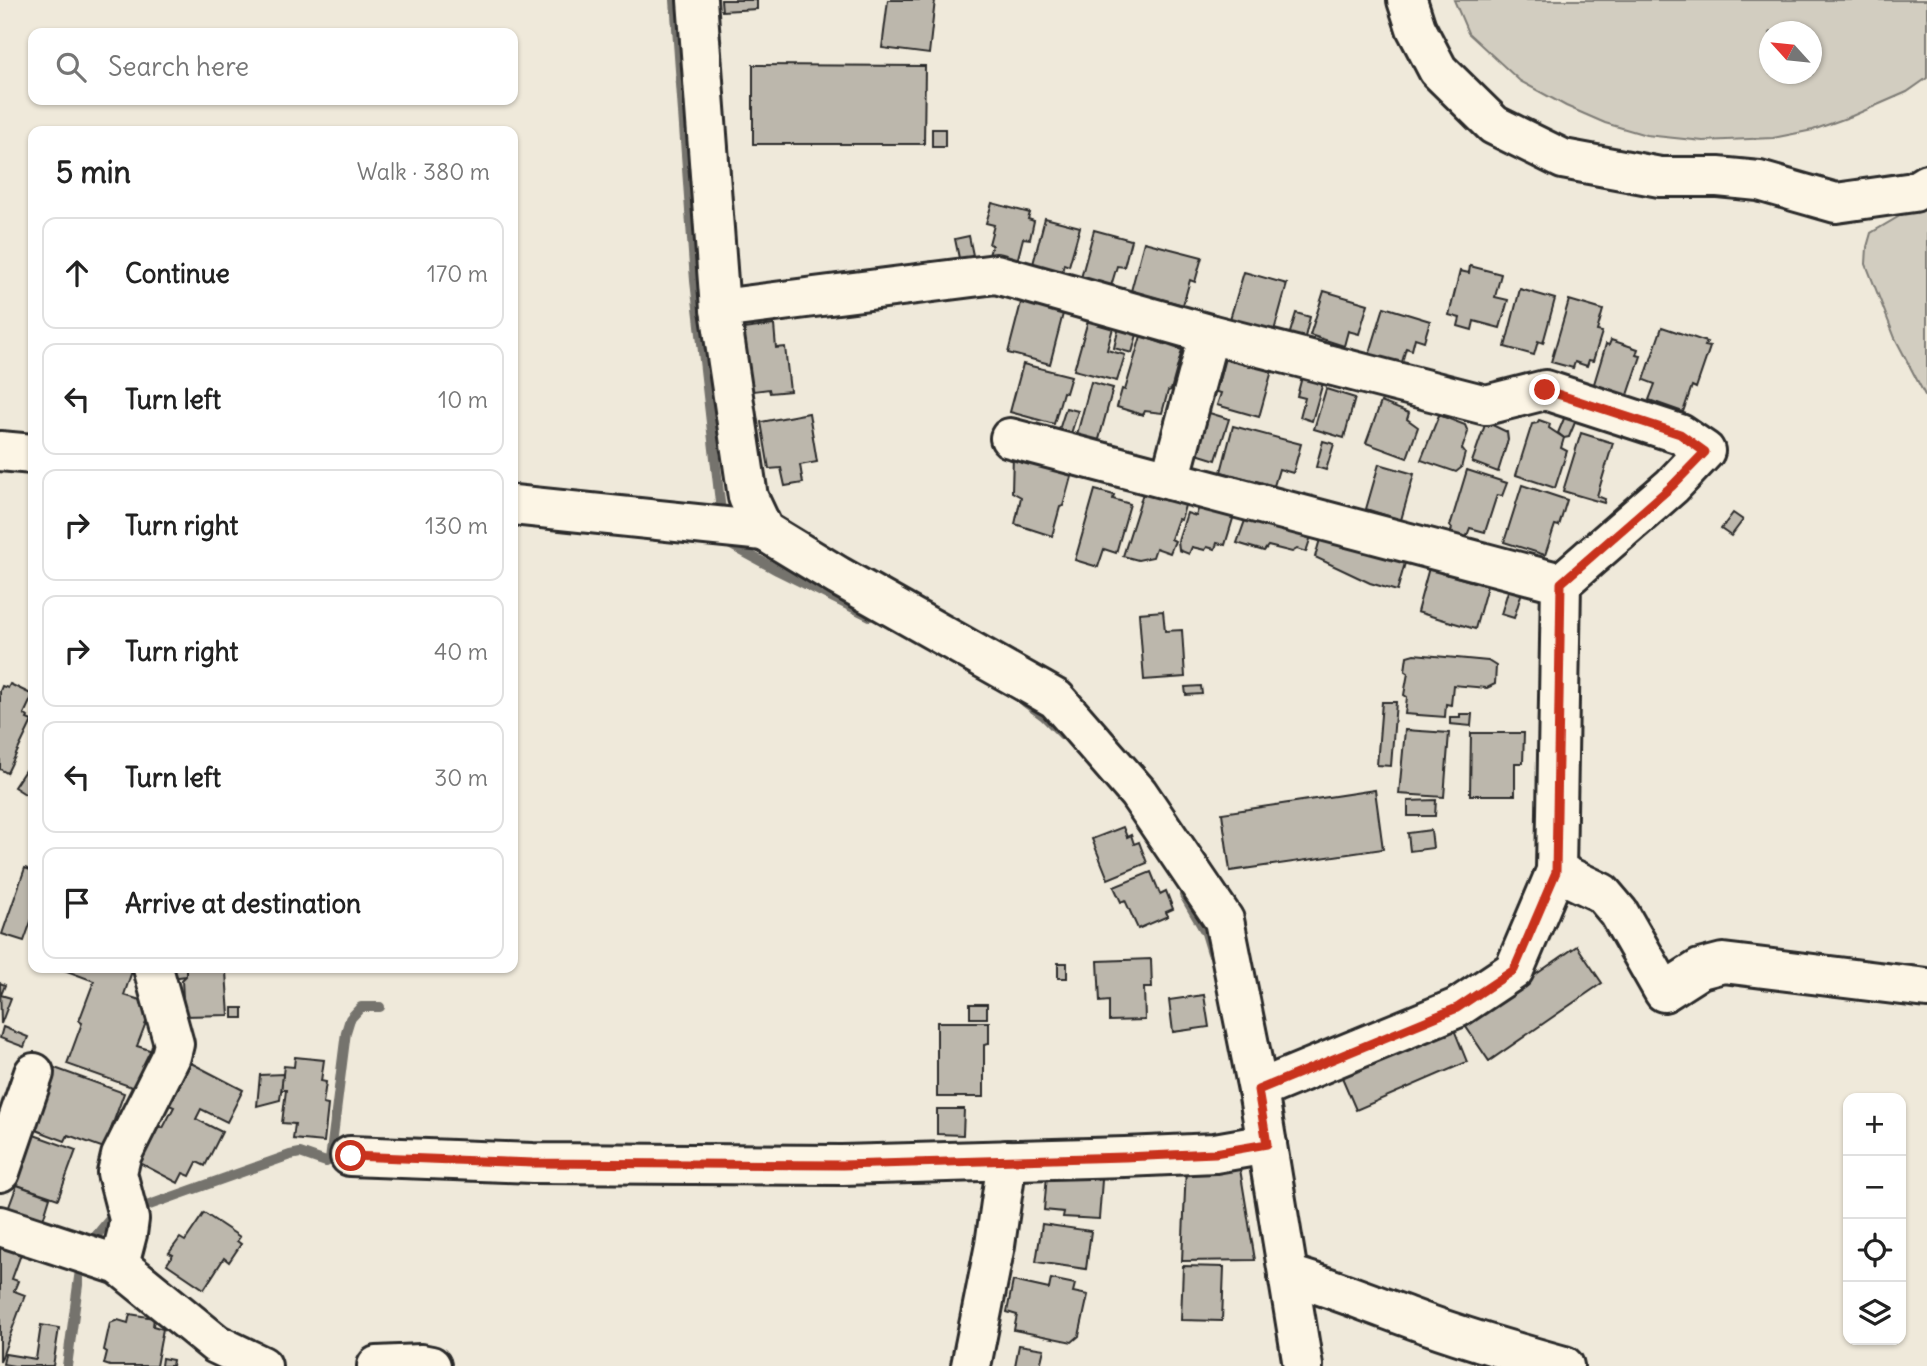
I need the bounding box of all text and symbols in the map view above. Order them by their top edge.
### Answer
north arrow [1759,21,1822,84]
search box [28,28,518,105]
icon: search [52,48,90,86]
text: Search here [108,50,249,83]
text: 5 min [56,153,131,191]
text: Walk · 380 m [357,157,490,186]
icon: ahead [58,254,96,292]
text: Continue [125,257,230,290]
text: 170 m [427,259,488,288]
route end [1529,374,1560,405]
icon: left [58,380,96,418]
text: Turn left [125,383,221,416]
text: 10 m [438,385,488,414]
icon: right [58,506,96,544]
text: Turn right [125,509,238,542]
text: 130 m [425,511,488,540]
icon: right [58,632,96,670]
text: Turn right [125,635,238,668]
text: 40 m [434,637,488,666]
icon: left [58,758,96,796]
text: Turn left [125,761,221,794]
text: 30 m [434,763,488,792]
icon: arrive [58,884,96,922]
text: Arrive at destination [125,887,361,920]
map controls [1843,1093,1906,1345]
button: + [1843,1093,1906,1156]
route start [335,1140,366,1171]
button: − [1843,1156,1906,1219]
button: locate [1843,1219,1906,1282]
button: layers [1843,1282,1906,1345]

